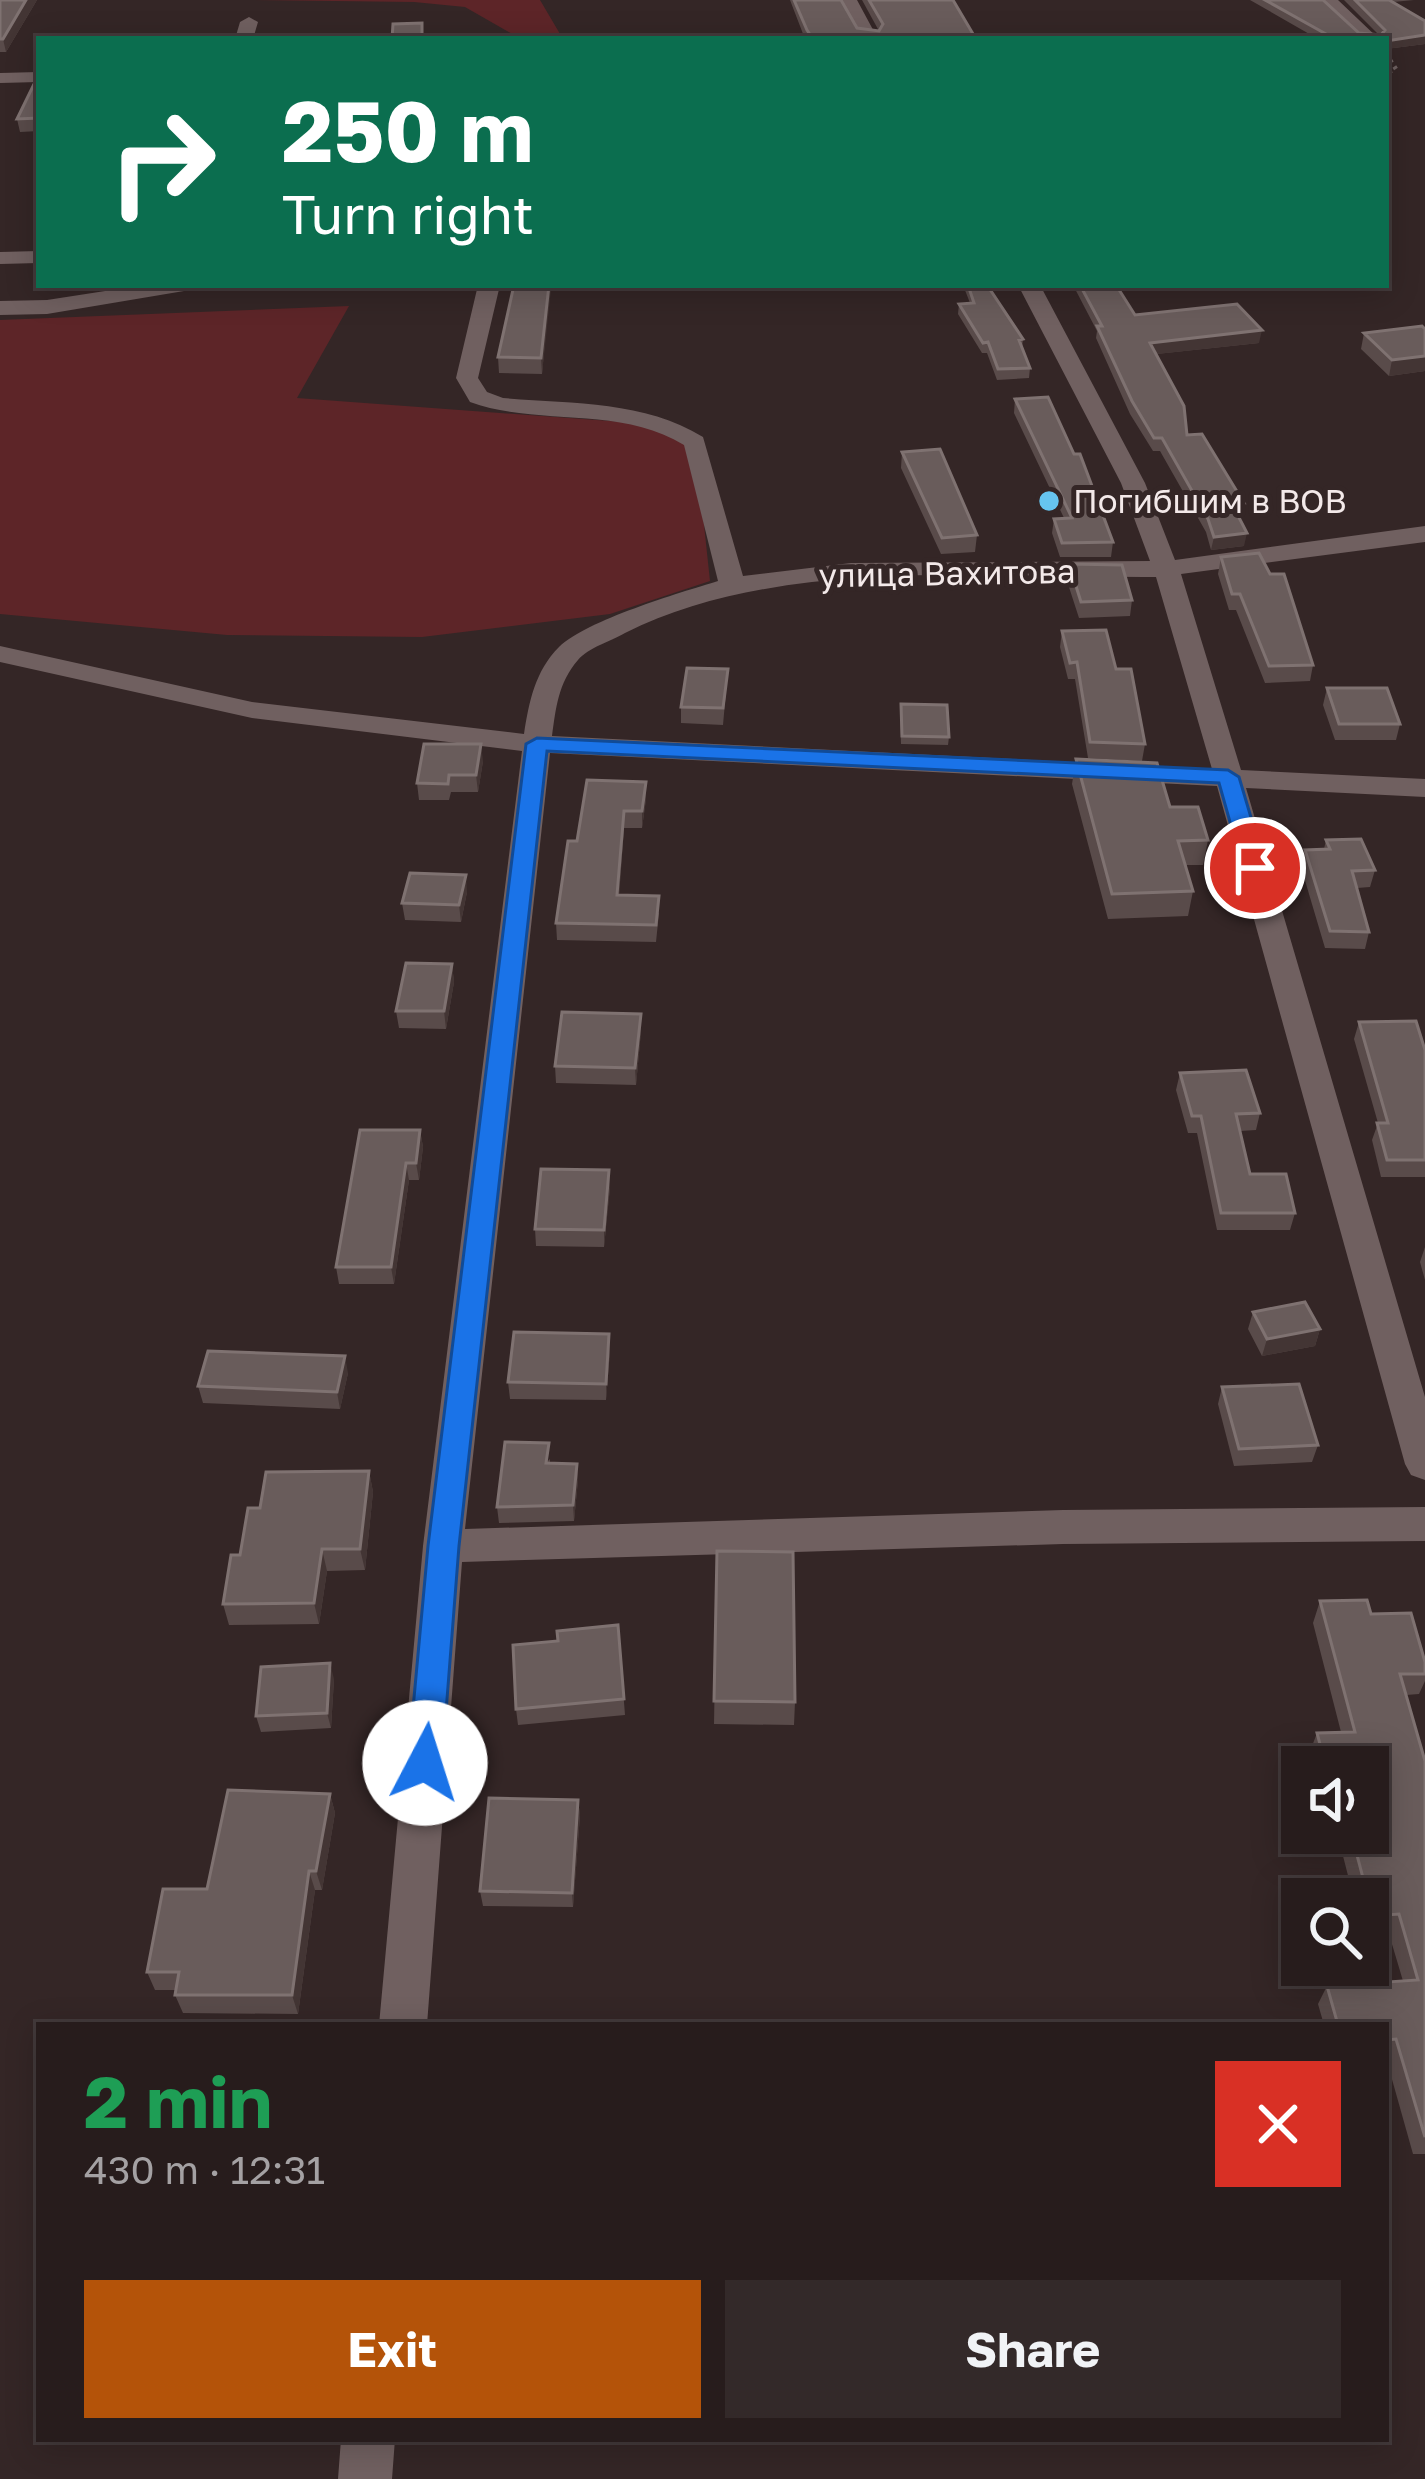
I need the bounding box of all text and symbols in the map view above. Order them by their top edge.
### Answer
text: 250 m [282,80,534,180]
icon: right [84,84,240,240]
text: Turn right [282,181,534,246]
place label: Погибшим в ВОВ [1073,481,1347,520]
marker: Погибшим в ВОВ [1036,488,1062,514]
street label: улица Вахитова [818,551,1076,594]
pin [1204,817,1306,919]
icon: arrive [1222,835,1288,901]
position arrow [362,1700,488,1826]
map controls [1281,1746,1389,1986]
button: sound [1281,1746,1389,1854]
button: search [1281,1878,1389,1986]
text: 2 min [84,2057,272,2144]
button: close [1215,2061,1341,2187]
text: 430 m · 12:31 [84,2146,325,2193]
button: Exit [84,2280,701,2418]
button: Share [725,2280,1341,2418]

